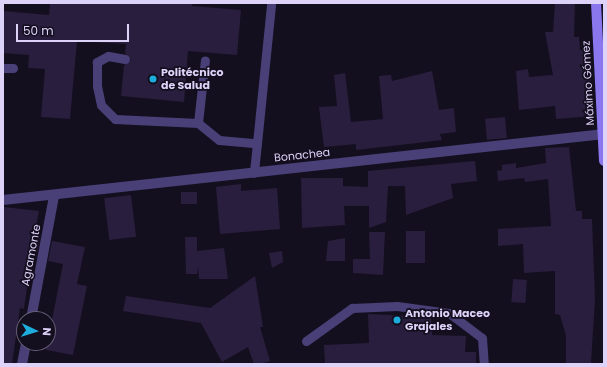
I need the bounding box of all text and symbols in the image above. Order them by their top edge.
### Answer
scale bar [18,16,131,42]
text: 50 m [23,22,54,39]
street label: Máximo Gómez [579,40,597,126]
place label: Politécnico de Salud [161,66,224,92]
marker: Politécnico de Salud [148,74,158,84]
street label: Bonachea [273,145,331,165]
street label: Agramonte [19,223,43,287]
place label: Antonio Maceo Grajales [405,307,490,333]
north arrow [16,311,56,351]
marker: Antonio Maceo Grajales [392,315,402,325]
text: N [39,327,55,336]

